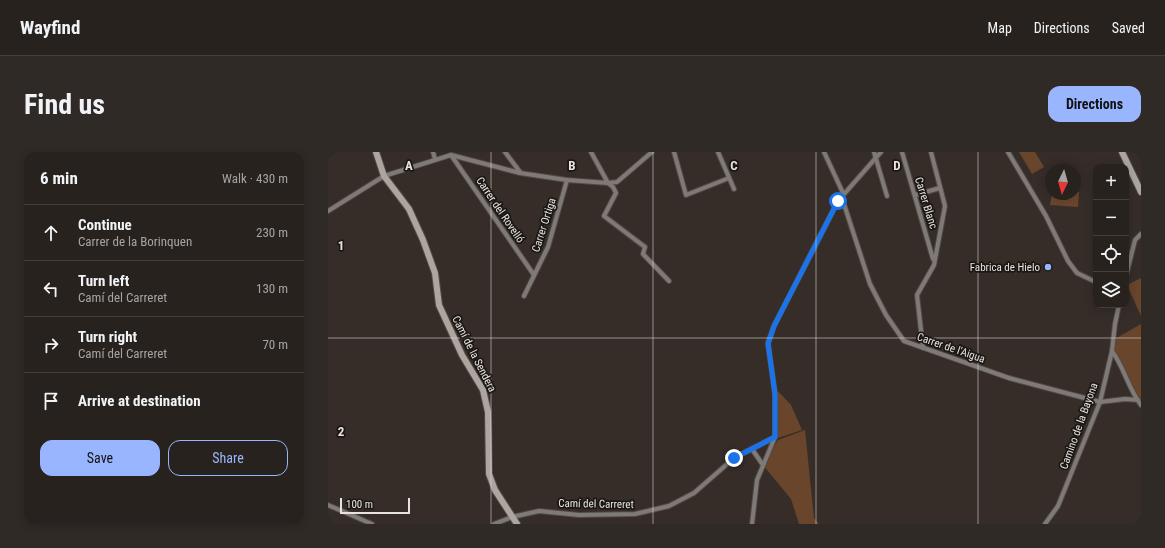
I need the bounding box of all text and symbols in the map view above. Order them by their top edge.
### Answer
text: Wayfind [20,16,80,39]
text: Map [988,20,1012,36]
text: Directions [1034,20,1090,36]
text: Saved [1112,20,1145,36]
button: Directions [1048,86,1141,122]
text: Find us [24,88,105,121]
text: A [405,158,413,173]
text: B [568,158,576,173]
text: C [730,158,738,173]
text: D [893,158,901,173]
north arrow [1045,164,1081,200]
map controls [1093,164,1129,308]
button: + [1093,164,1129,200]
text: 6 min [40,168,78,188]
text: Walk · 430 m [222,171,288,186]
street label: Carrer del Rovelló [473,175,527,246]
street label: Carrer Blanc [912,176,940,230]
route start [829,192,847,210]
street label: Carrer Ortiga [529,196,559,254]
button: − [1093,200,1129,236]
text: Continue [78,216,132,234]
icon: ahead [40,222,62,244]
text: 230 m [256,225,288,240]
text: Carrer de la Borinquen [78,234,192,249]
button: locate [1093,236,1129,272]
text: 1 [338,238,344,253]
place label: Fabrica de Hielo [970,261,1040,274]
marker: Fabrica de Hielo [1043,262,1053,272]
text: Turn left [78,272,129,290]
button: layers [1093,272,1129,308]
icon: left [40,278,62,300]
text: 130 m [256,281,288,296]
text: Camí del Carreret [78,290,167,305]
street label: Camí de la Sendera [449,314,499,394]
text: Turn right [78,328,137,346]
street label: Carrer de l'Aigua [915,330,987,366]
icon: right [40,334,62,356]
text: 70 m [262,337,288,352]
text: Camí del Carreret [78,346,167,361]
street label: Camino de la Bayona [1057,381,1101,471]
icon: arrive [40,390,62,412]
text: Arrive at destination [78,392,201,410]
text: 2 [338,424,345,439]
button: Save [40,440,160,476]
button: Share [168,440,288,476]
route end [725,449,743,467]
scale bar [340,496,410,515]
street label: Camí del Carreret [558,497,634,511]
text: 100 m [346,498,373,511]

